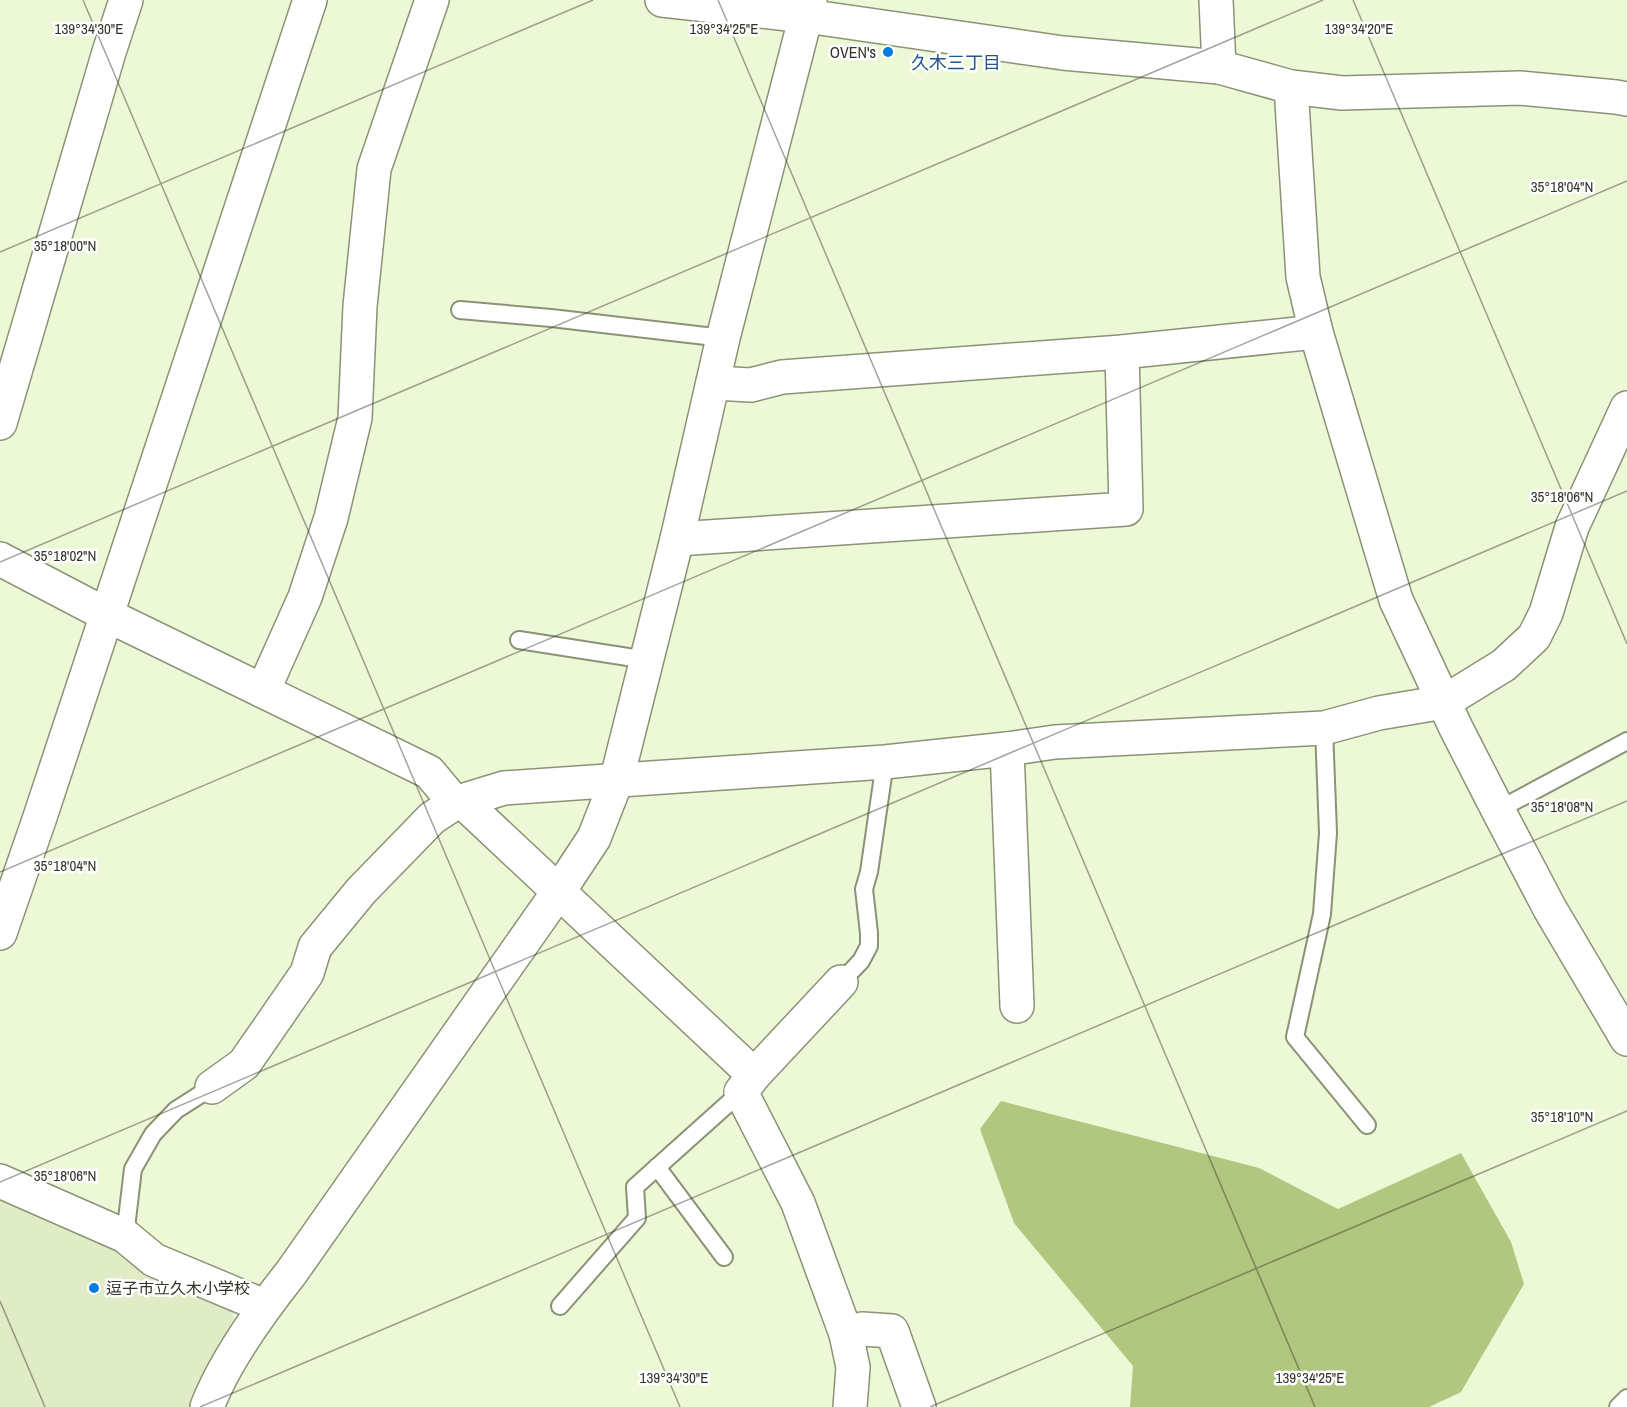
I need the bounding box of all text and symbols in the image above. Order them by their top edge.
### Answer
text: 139°34'30"E [55,18,123,39]
text: 139°34'25"E [690,18,758,39]
text: 139°34'20"E [1325,18,1393,39]
place label: OVEN's [830,41,876,63]
marker: OVEN's [881,45,895,59]
district label: 久木三丁目 [911,50,1001,75]
text: 35°18'04"N [1531,176,1593,197]
text: 35°18'00"N [34,235,96,256]
text: 35°18'06"N [1531,486,1593,507]
text: 35°18'02"N [34,545,96,566]
text: 35°18'08"N [1531,796,1593,817]
text: 35°18'04"N [34,855,96,876]
text: 35°18'10"N [1531,1106,1593,1127]
text: 35°18'06"N [34,1165,96,1186]
place label: 逗子市立久木小学校 [106,1277,250,1299]
marker: 逗子市立久木小学校 [87,1281,101,1295]
text: 139°34'30"E [640,1367,708,1388]
text: 139°34'25"E [1276,1367,1344,1388]

